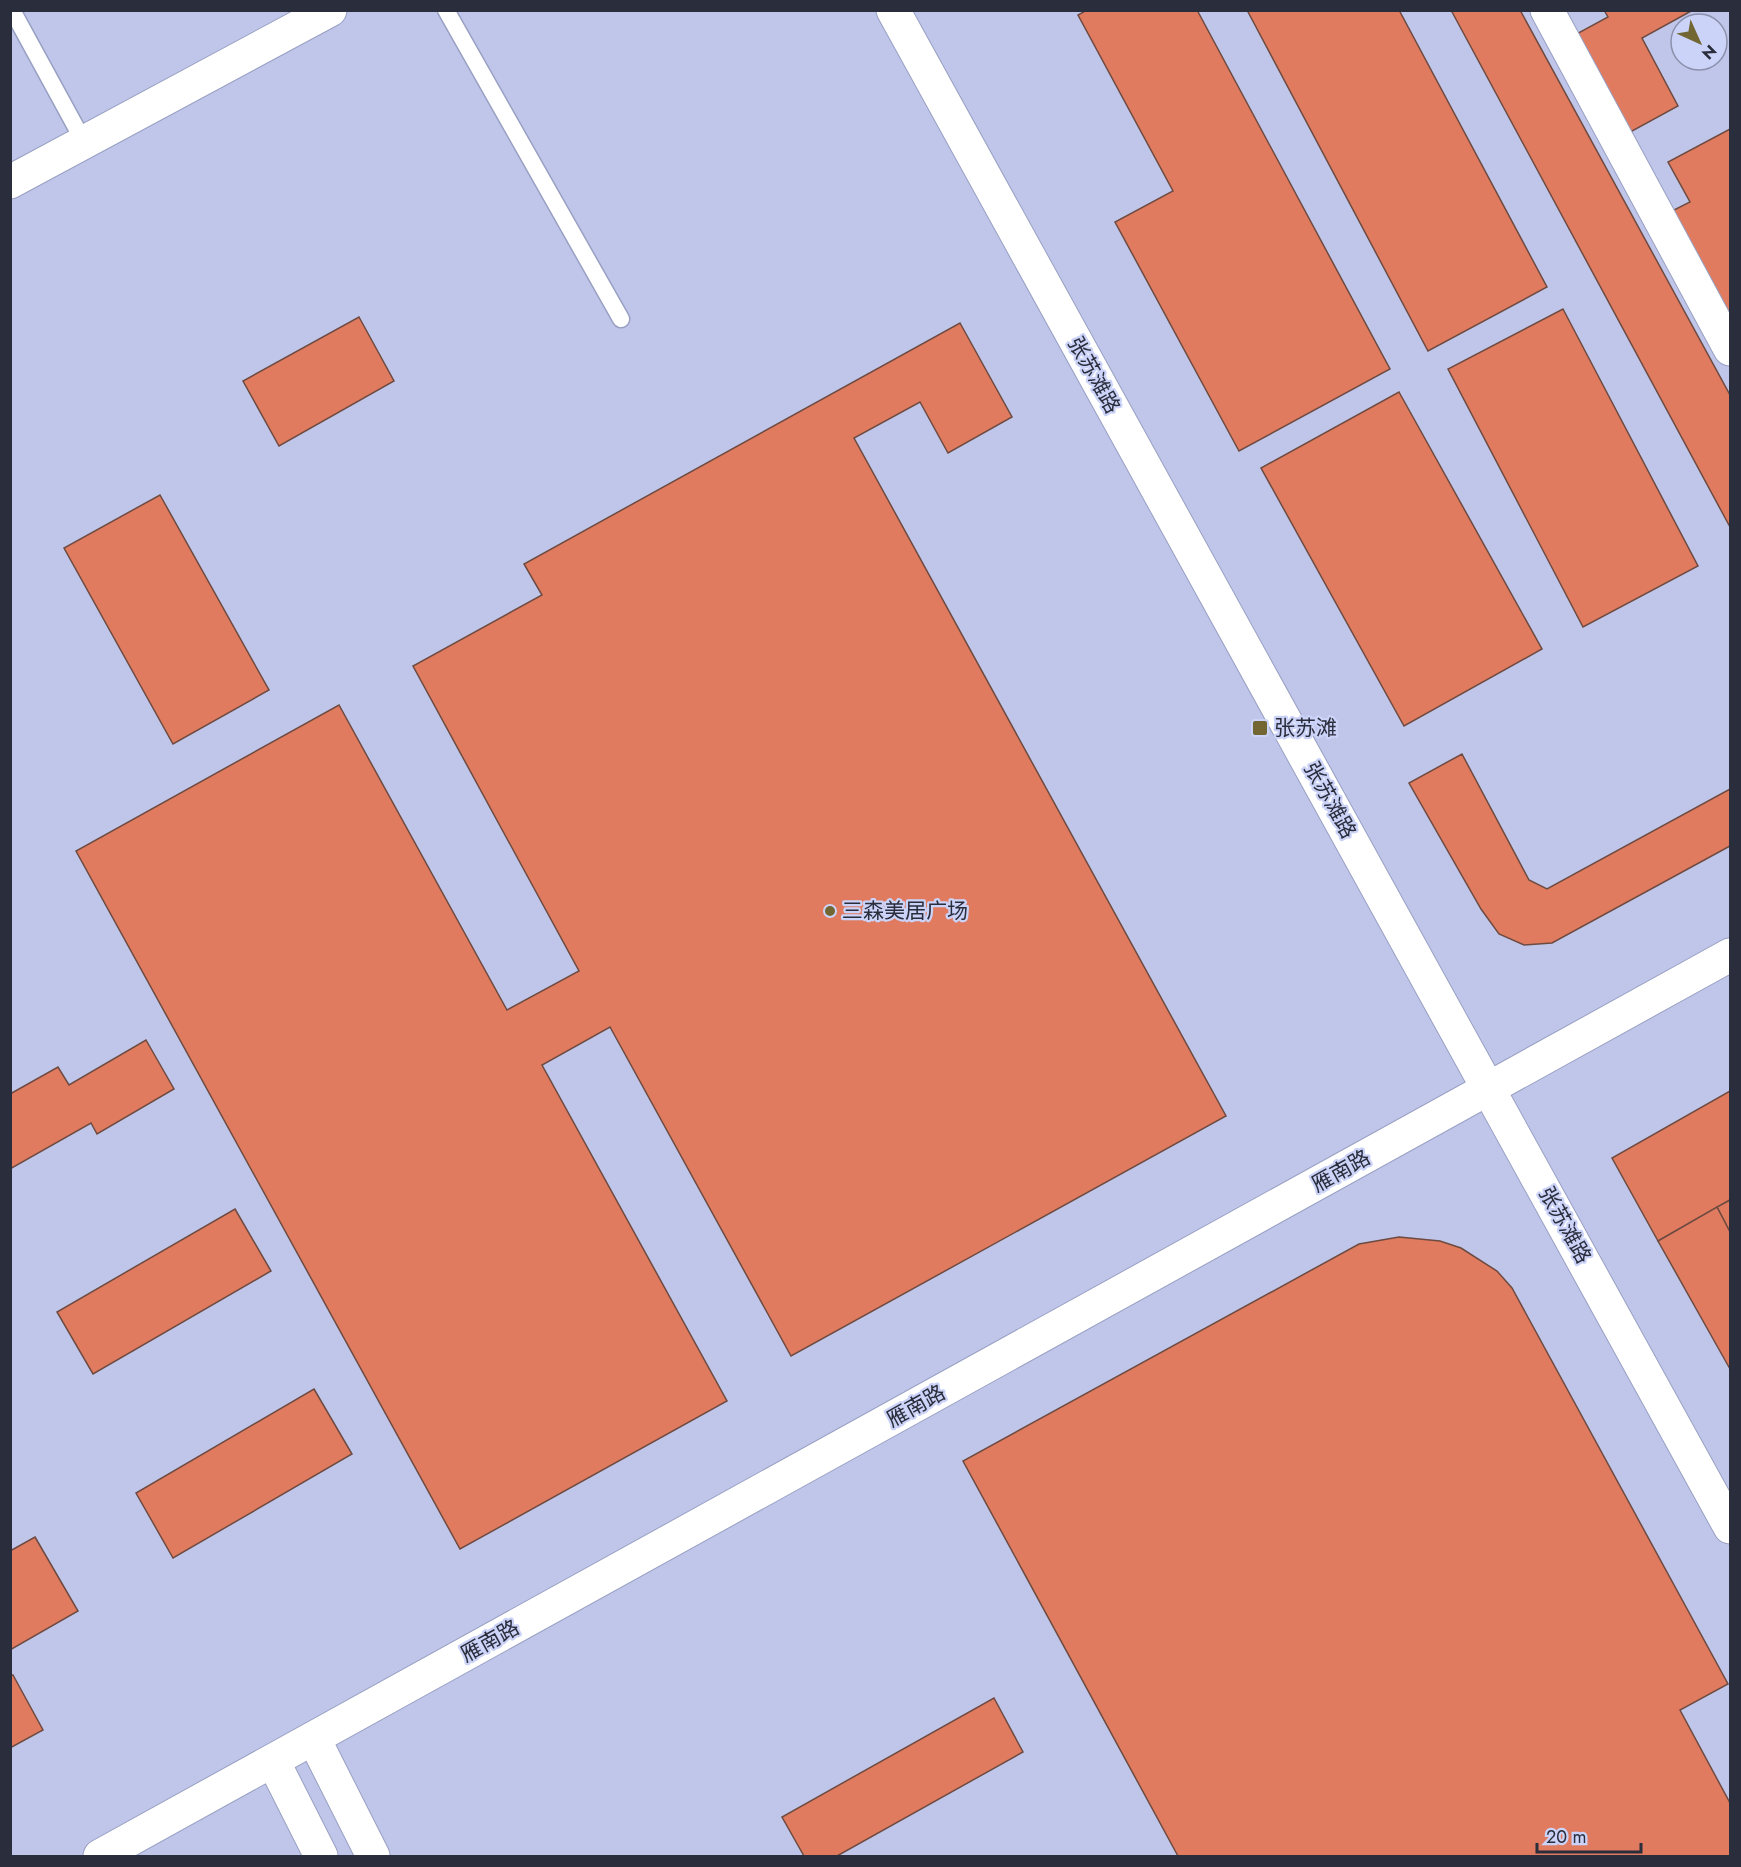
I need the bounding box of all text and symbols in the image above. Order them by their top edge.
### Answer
north arrow [1669,12,1729,72]
text: N [1697,40,1722,65]
street label: 张苏滩路 [1061,331,1127,419]
place label: 张苏滩 [1274,713,1337,743]
marker: 张苏滩 [1251,719,1269,737]
street label: 张苏滩路 [1297,756,1363,844]
place label: 三森美居广场 [842,896,968,926]
marker: 三森美居广场 [823,904,837,918]
street label: 雁南路 [1306,1143,1376,1199]
street label: 张苏滩路 [1532,1181,1598,1269]
street label: 雁南路 [881,1378,951,1434]
street label: 雁南路 [455,1613,525,1669]
scale bar [1537,1816,1640,1854]
text: 20 m [1546,1824,1586,1850]

